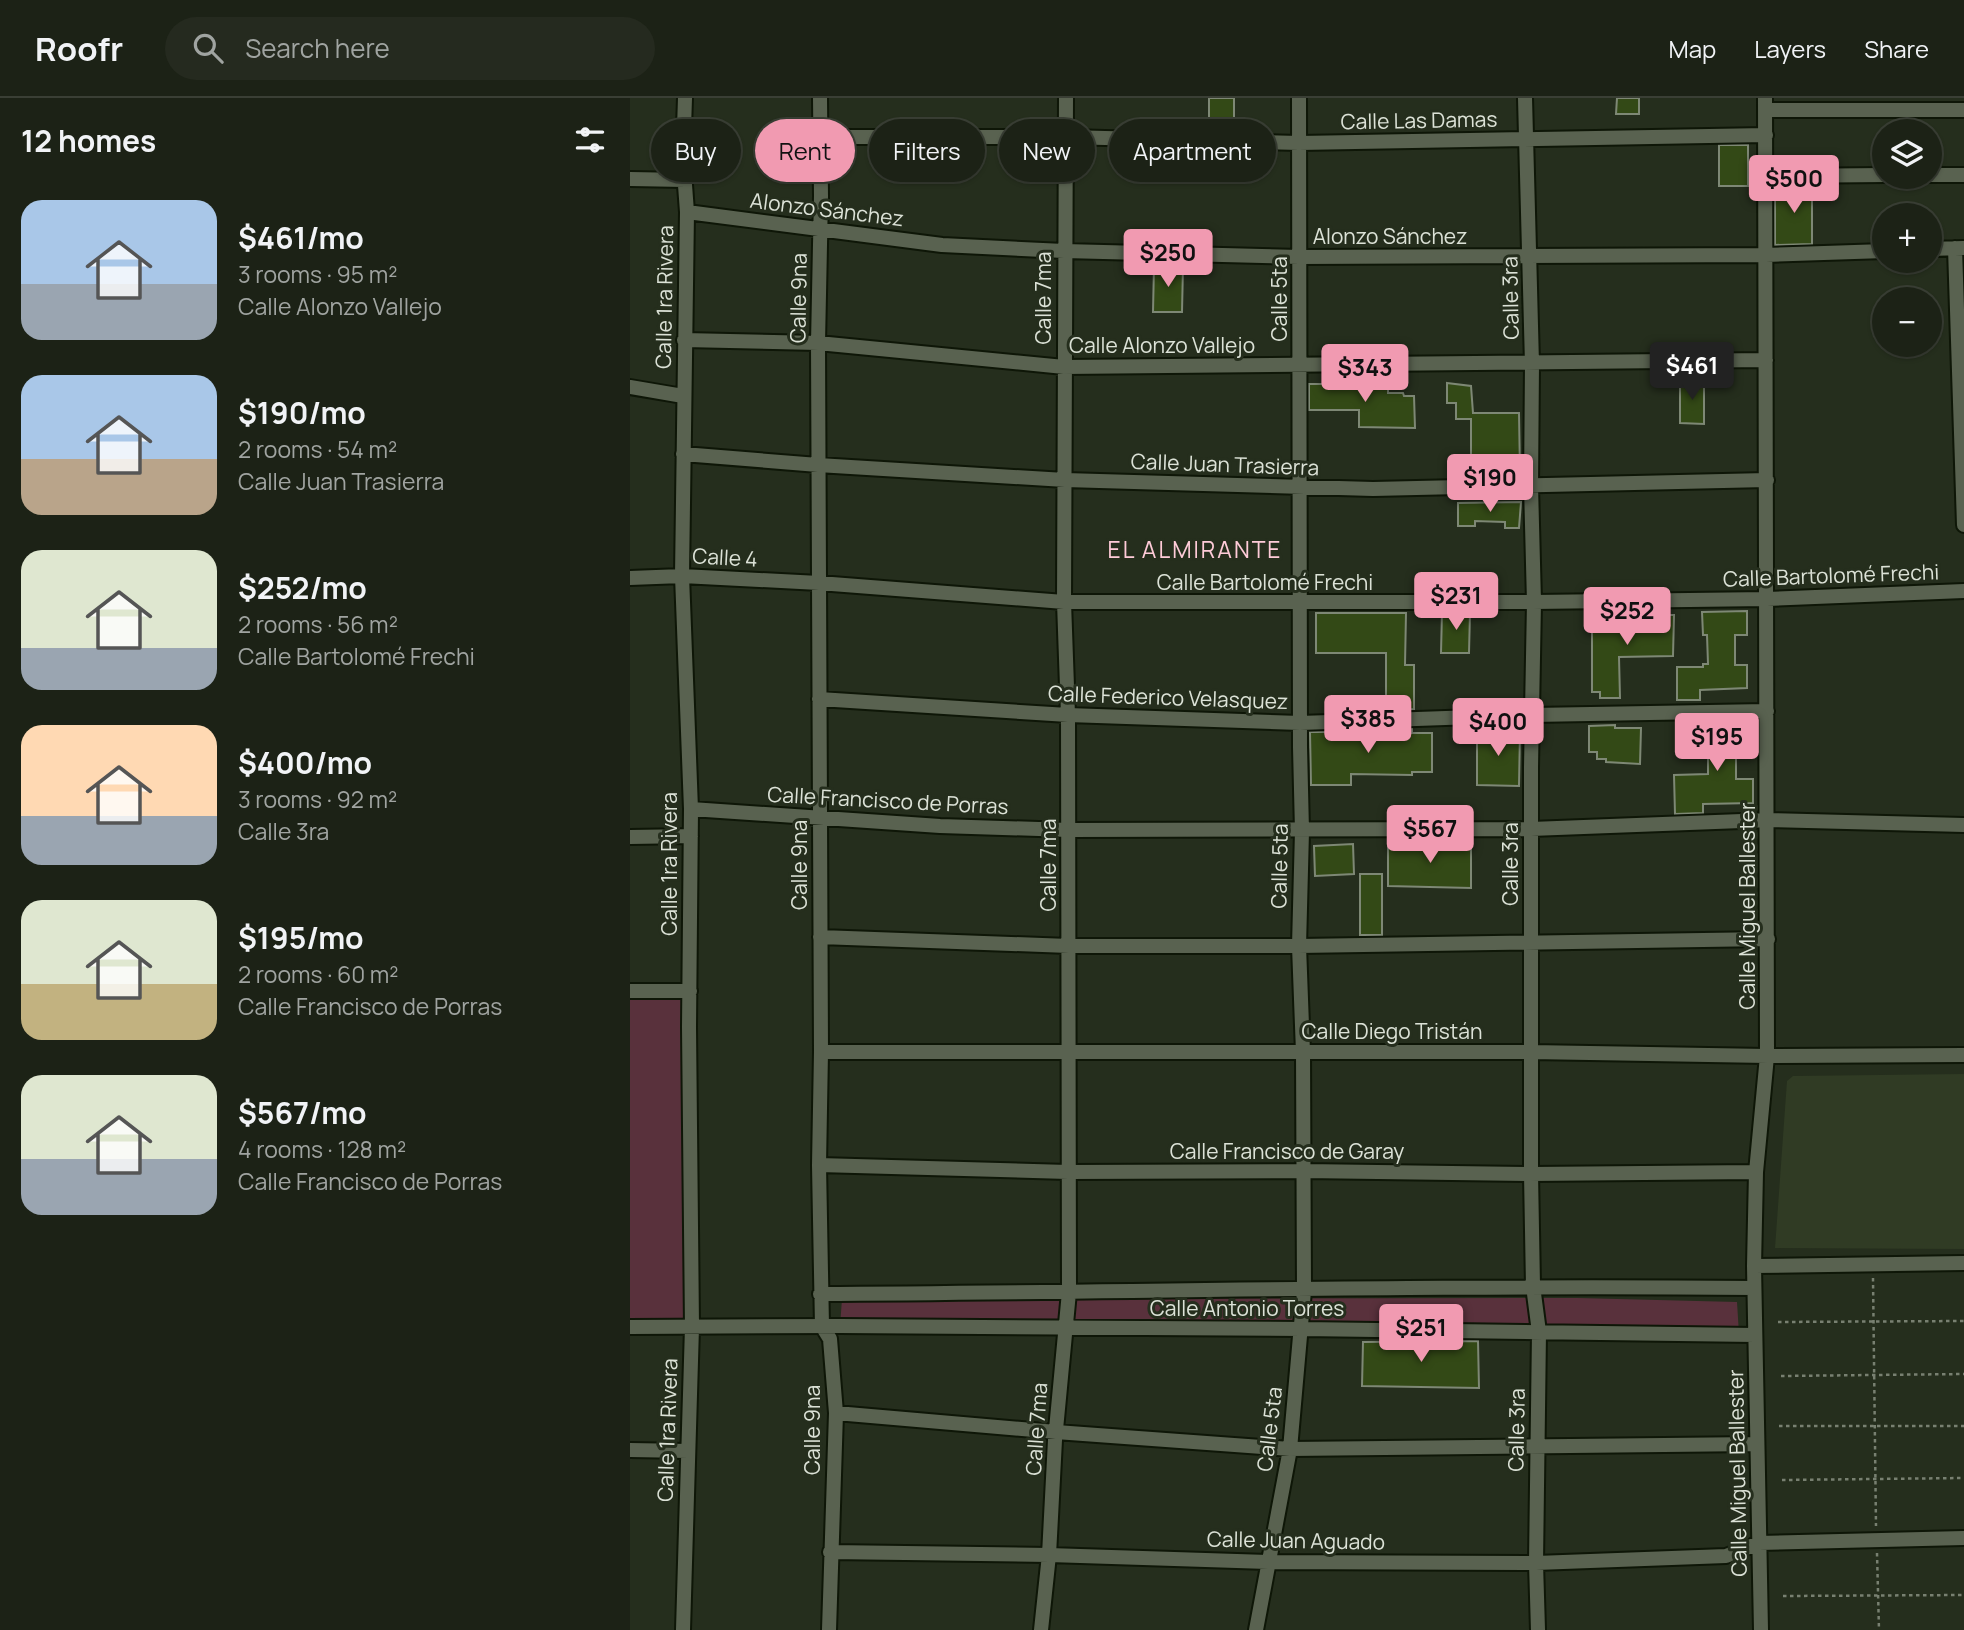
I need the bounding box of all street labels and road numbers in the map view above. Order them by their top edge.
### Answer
street label: Calle Las Damas [1340,105,1498,135]
street label: Alonzo Sánchez [749,186,905,232]
street label: Alonzo Sánchez [1313,222,1467,250]
street label: Calle 1ra Rivera [649,225,679,369]
street label: Calle 7ma [1029,252,1057,345]
street label: Calle 9na [783,253,813,343]
street label: Calle 5ta [1265,256,1293,342]
street label: Calle 3ra [1495,256,1525,340]
street label: Calle Alonzo Vallejo [1069,331,1255,359]
street label: Calle Juan Trasierra [1130,447,1320,481]
street label: Calle 4 [692,541,758,573]
street label: Calle Bartolomé Frechi [1722,557,1940,593]
street label: Calle Bartolomé Frechi [1157,568,1373,596]
street label: Calle Federico Velasquez [1047,679,1289,715]
street label: Calle Francisco de Porras [767,780,1009,820]
street label: Calle 1ra Rivera [655,792,683,936]
street label: Calle Miguel Ballester [1733,802,1761,1010]
street label: Calle 7ma [1034,819,1062,912]
street label: Calle 9na [785,820,813,910]
street label: Calle 3ra [1496,822,1524,906]
street label: Calle 5ta [1264,823,1294,909]
street label: Calle Diego Tristán [1302,1017,1482,1045]
street label: Calle Francisco de Garay [1170,1137,1404,1165]
street label: Calle Antonio Torres [1150,1294,1344,1322]
street label: Calle 1ra Rivera [651,1358,683,1502]
street label: Calle Miguel Ballester [1721,1369,1753,1577]
street label: Calle 7ma [1019,1382,1053,1476]
street label: Calle 9na [798,1385,826,1475]
street label: Calle 5ta [1250,1385,1288,1473]
street label: Calle 3ra [1501,1388,1531,1472]
street label: Calle Juan Aguado [1207,1524,1385,1556]

